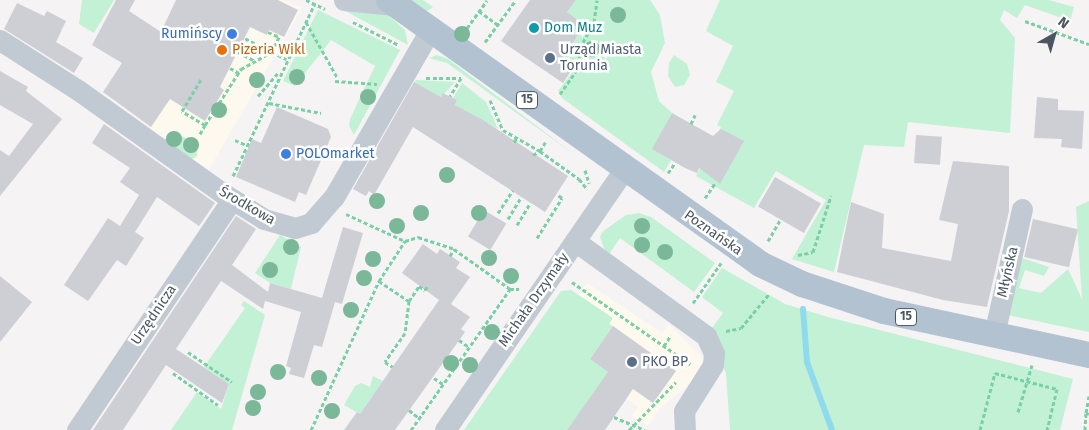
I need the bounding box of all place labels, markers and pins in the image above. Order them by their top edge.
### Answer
place label: Dom Muz [544,20,602,36]
marker: Dom Muz [528,22,540,34]
place label: Rumińscy [161,26,222,42]
marker: Rumińscy [226,28,238,40]
place label: Pizeria Wikl [232,42,305,58]
place label: Urząd Miasta Torunia [560,42,642,74]
marker: Pizeria Wikl [216,44,228,56]
marker: Urząd Miasta Torunia [544,52,556,64]
place label: POLOmarket [296,146,375,162]
marker: POLOmarket [280,148,292,160]
place label: PKO BP [642,354,688,370]
marker: PKO BP [626,356,638,368]

